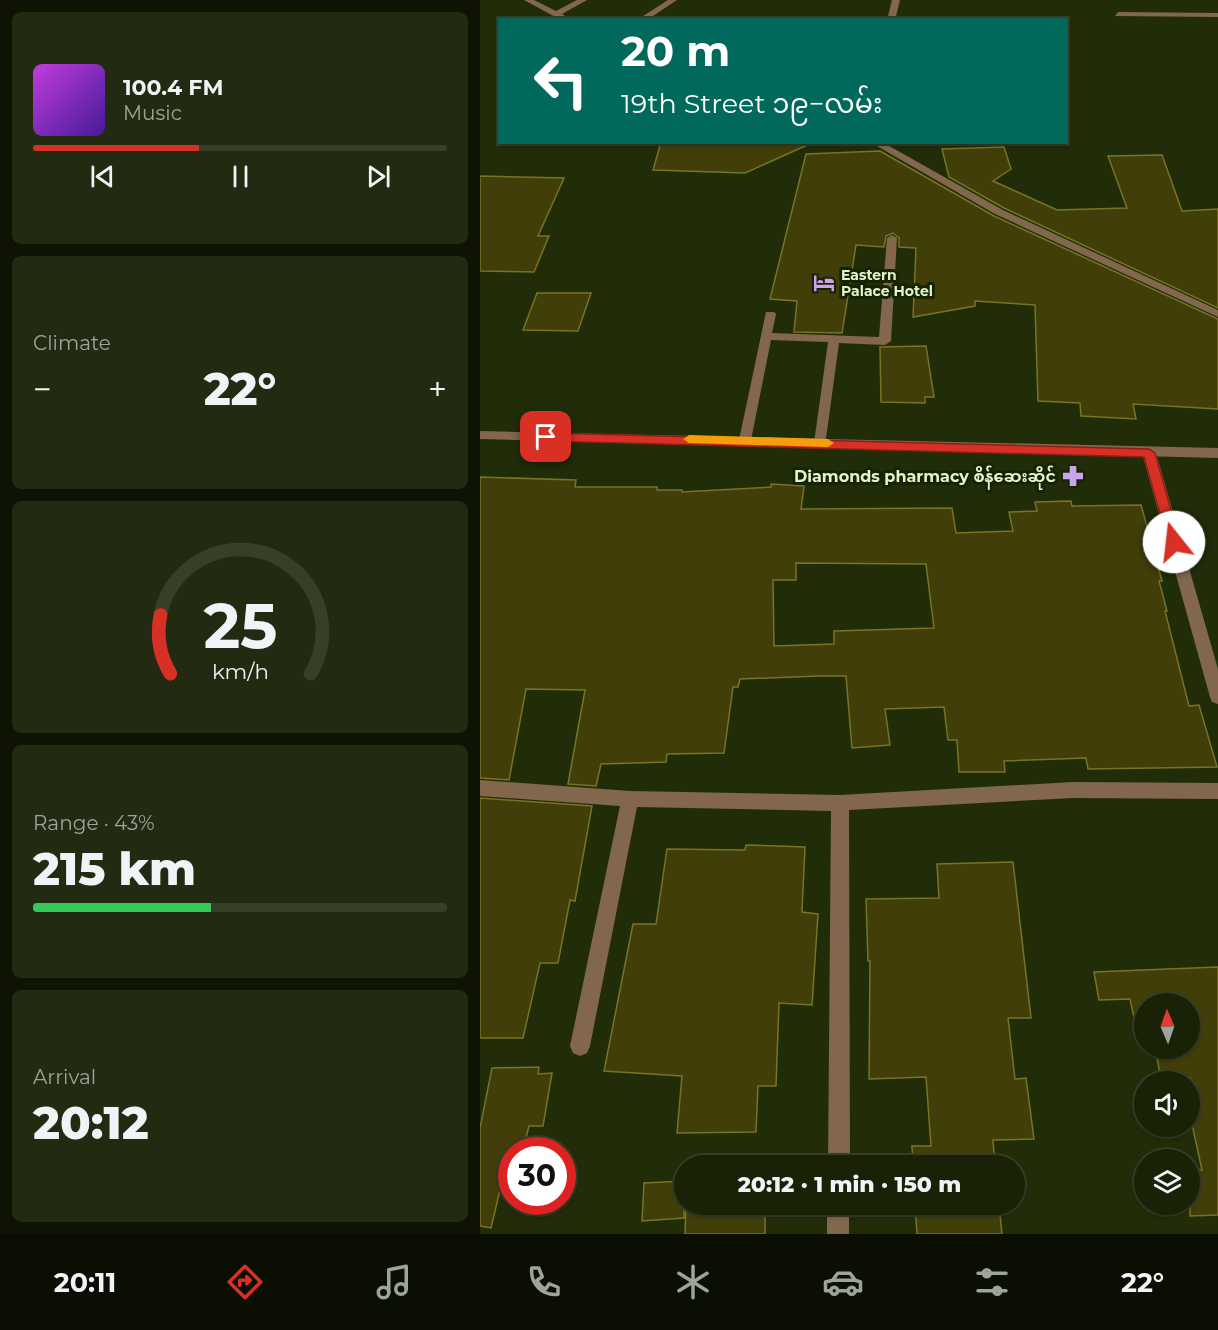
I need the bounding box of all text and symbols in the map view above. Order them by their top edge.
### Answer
text: 20 m [621,25,730,77]
icon: left [522,42,600,120]
text: 100.4 FM [123,74,223,101]
text: 19th Street ၁၉−လမ်း [621,87,882,120]
text: Music [123,101,182,125]
icon: previous [86,160,119,193]
icon: pause [224,160,257,193]
icon: next [362,160,395,193]
place label: Eastern Palace Hotel [841,266,933,300]
hotel icon: Eastern Palace Hotel [812,271,836,295]
text: Climate [33,331,111,355]
text: 22° [204,361,276,416]
text: − [33,369,52,409]
text: + [428,369,447,409]
pin [520,411,571,462]
icon: arrive [529,420,562,453]
pharmacy icon: Diamonds pharmacy စိန်ဆေးဆိုင် [1061,464,1085,488]
place label: Diamonds pharmacy စိန်ဆေးဆိုင် [794,465,1056,490]
position arrow [1142,510,1206,574]
text: 25 [203,588,277,664]
text: km/h [211,658,269,684]
text: Range · 43% [33,811,155,835]
text: 215 km [33,841,196,896]
north arrow [1134,993,1200,1059]
map controls [1134,993,1200,1215]
text: Arrival [33,1065,96,1089]
button: sound [1134,1071,1200,1137]
text: 20:12 [33,1095,149,1150]
speed limit sign: 30 [498,1137,576,1215]
button: layers [1134,1149,1200,1215]
text: 20:12 · 1 min · 150 m [738,1171,961,1198]
icon: directions [224,1261,266,1303]
icon: music [373,1261,415,1303]
icon: phone [523,1261,565,1303]
icon: climate [672,1261,714,1303]
icon: car [822,1261,864,1303]
icon: filters [971,1261,1013,1303]
text: 20:11 [54,1266,116,1299]
text: 22° [1121,1266,1164,1299]

